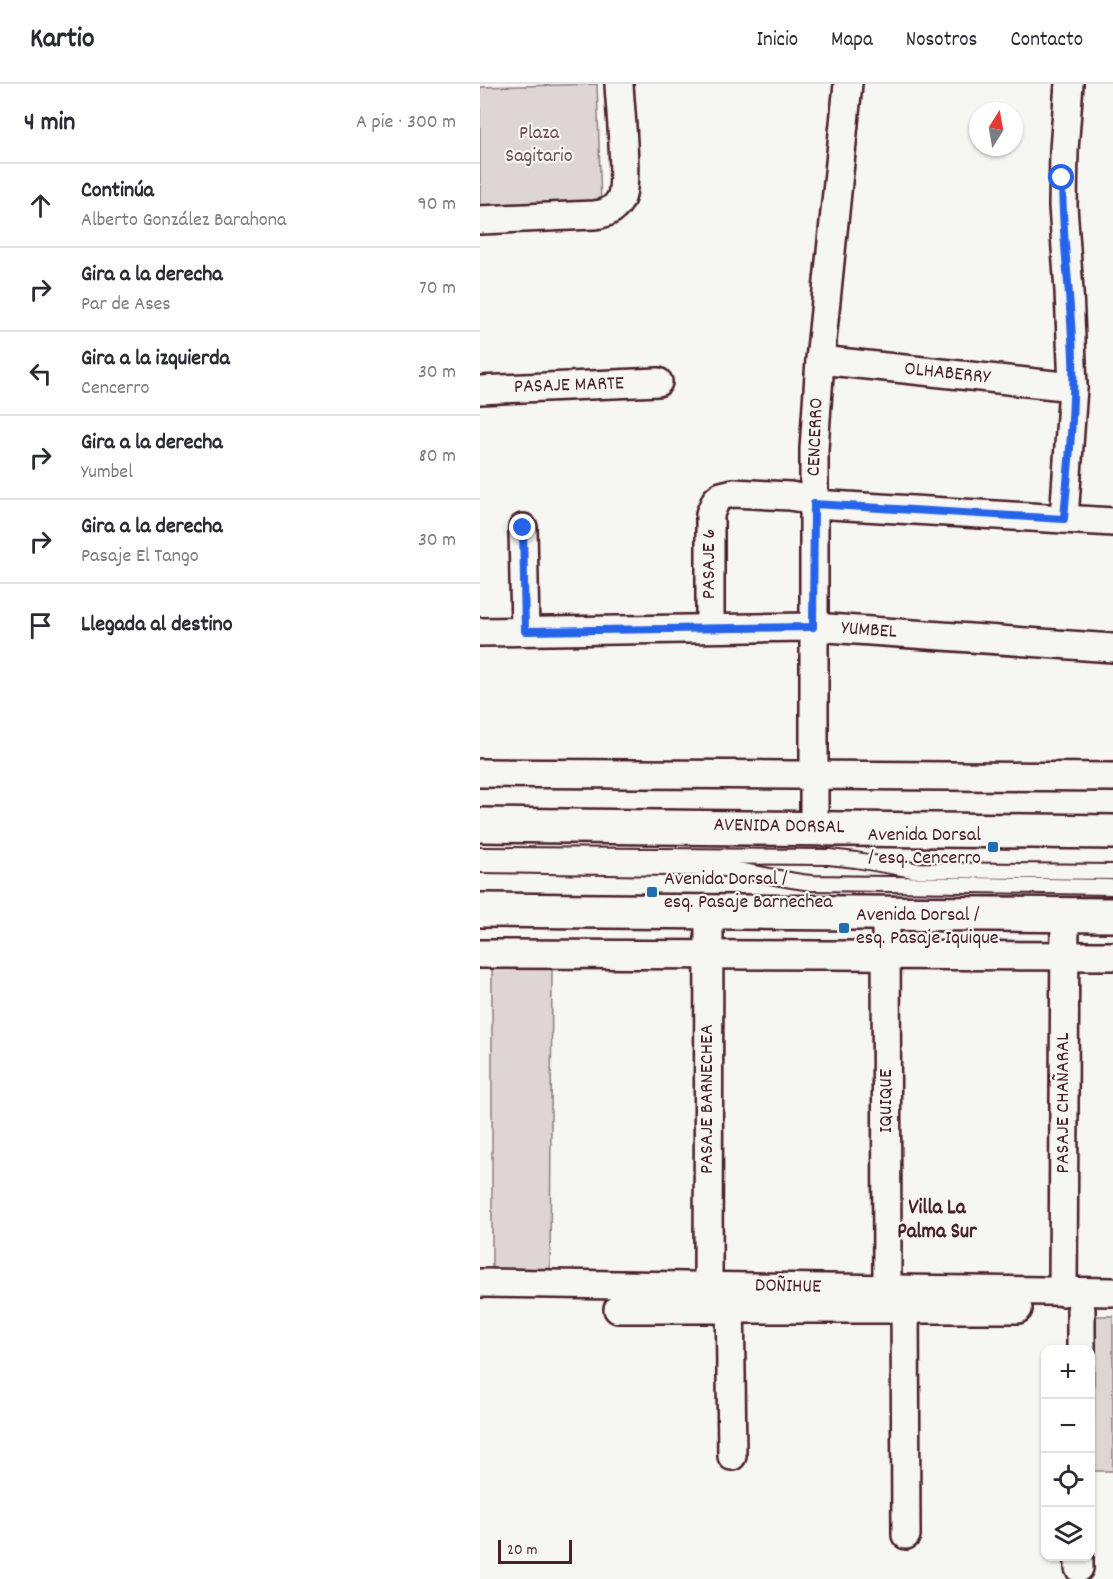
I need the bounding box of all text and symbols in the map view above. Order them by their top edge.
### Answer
text: Kartio [30,21,94,61]
text: Inicio [756,26,798,56]
text: Mapa [831,26,873,56]
text: Nosotros [906,26,977,56]
text: Contacto [1010,26,1083,56]
north arrow [969,102,1023,156]
text: 4 min [24,105,75,142]
text: A pie · 300 m [356,109,456,137]
park label: Plaza Sagitario [505,120,573,171]
route start [1048,164,1074,190]
text: Continúa [81,176,154,207]
icon: ahead [24,189,57,222]
text: 90 m [418,191,456,219]
text: Alberto González Barahona [81,207,286,235]
text: Gira a la derecha [81,260,223,291]
icon: right [24,273,57,306]
text: 70 m [419,275,456,303]
text: Par de Ases [81,291,171,319]
text: Gira a la izquierda [81,344,230,375]
street label: OLHABERRY [903,356,992,392]
icon: left [24,357,57,390]
text: 30 m [418,359,456,387]
street label: PASAJE MARTE [513,370,625,402]
text: Cencerro [81,375,150,403]
street label: CENCERRO [801,397,831,477]
text: Gira a la derecha [81,428,223,459]
icon: right [24,441,57,474]
text: 80 m [419,443,456,471]
text: Yumbel [81,459,133,487]
text: Gira a la derecha [81,512,223,543]
route end [509,514,535,540]
icon: right [24,525,57,558]
text: 30 m [418,527,456,555]
street label: PASAJE 6 [696,529,724,599]
text: Pasaje El Tango [81,543,199,571]
icon: arrive [24,609,57,642]
text: Llegada al destino [81,610,233,641]
street label: YUMBEL [840,615,898,647]
street label: AVENIDA DORSAL [713,812,845,842]
place label: Avenida Dorsal / esq. Cencerro [868,822,981,873]
marker: Avenida Dorsal / esq. Cencerro [986,840,1000,854]
place label: Avenida Dorsal / esq. Pasaje Barnechea [664,866,833,917]
marker: Avenida Dorsal / esq. Pasaje Barnechea [645,885,659,899]
place label: Avenida Dorsal / esq. Pasaje Iquique [856,902,999,953]
marker: Avenida Dorsal / esq. Pasaje Iquique [837,921,851,935]
street label: PASAJE BARNECHEA [694,1024,722,1174]
street label: PASAJE CHAÑARAL [1050,1033,1078,1173]
street label: IQUIQUE [873,1069,901,1133]
district label: Villa La Palma Sur [897,1194,978,1248]
street label: DOÑIHUE [755,1272,821,1302]
map controls [1041,1345,1095,1561]
button: + [1041,1345,1095,1399]
button: − [1041,1399,1095,1453]
button: locate [1041,1453,1095,1507]
button: layers [1041,1507,1095,1561]
scale bar [498,1537,572,1564]
text: 20 m [507,1539,537,1562]

